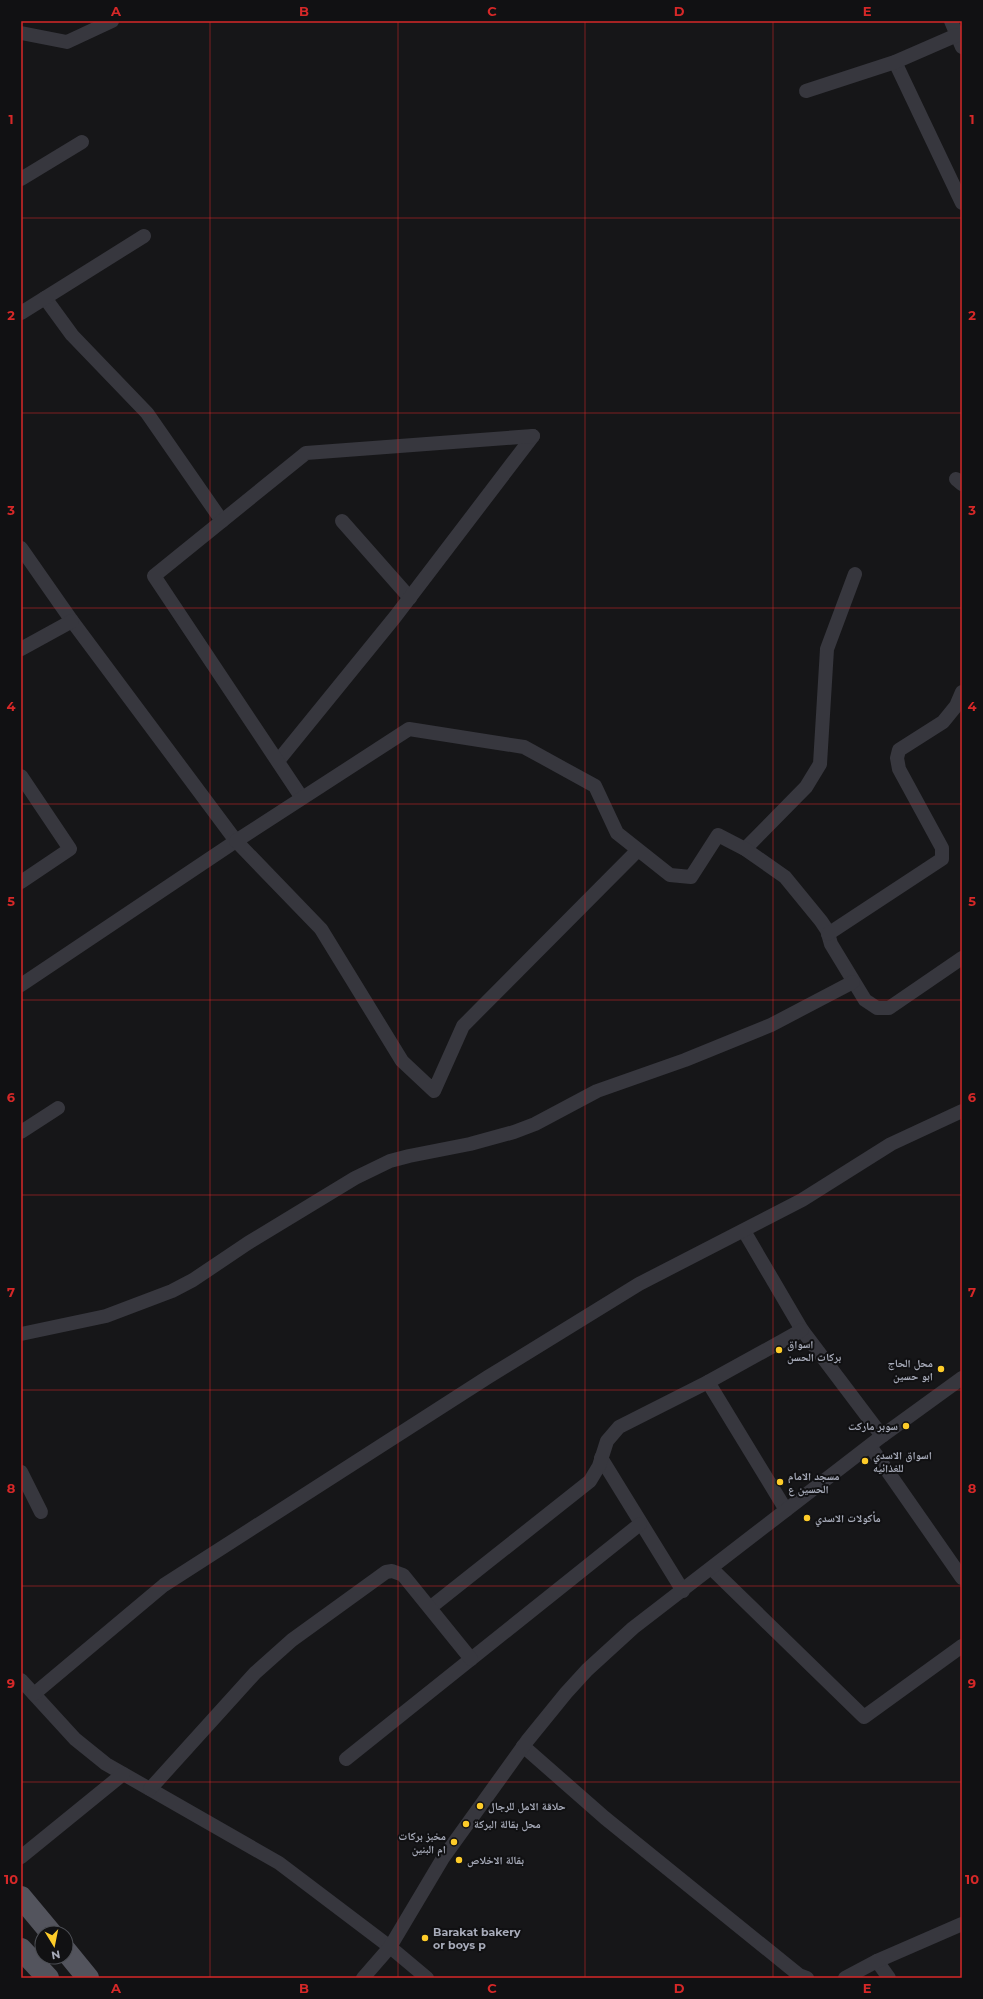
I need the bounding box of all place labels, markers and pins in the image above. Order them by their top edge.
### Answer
place label: اسواق بركات الحسن [787,1337,841,1365]
marker: اسواق بركات الحسن [774,1345,784,1355]
place label: محل الحاج ابو حسين [888,1356,933,1384]
marker: محل الحاج ابو حسين [936,1364,946,1374]
place label: سوبر ماركت [848,1419,898,1433]
marker: سوبر ماركت [901,1421,911,1431]
place label: اسواق الاسدي للغذائيه [873,1448,932,1475]
marker: اسواق الاسدي للغذائيه [860,1456,870,1466]
place label: مسجد الامام الحسين ع [788,1469,840,1497]
marker: مسجد الامام الحسين ع [775,1477,785,1487]
place label: مأكولات الاسدي [815,1511,881,1527]
marker: مأكولات الاسدي [802,1513,812,1523]
place label: حلاقة الامل للرجال [488,1799,566,1814]
marker: حلاقة الامل للرجال [475,1801,485,1811]
place label: محل بقالة البركة [474,1817,541,1832]
marker: محل بقالة البركة [461,1819,471,1829]
place label: مخبز بركات ام البنين [399,1829,446,1857]
marker: مخبز بركات ام البنين [449,1837,459,1847]
place label: بقالة الاخلاص [467,1853,524,1868]
marker: بقالة الاخلاص [454,1855,464,1865]
place label: Barakat bakery or boys p [433,1925,521,1952]
marker: Barakat bakery or boys p [420,1933,430,1943]

